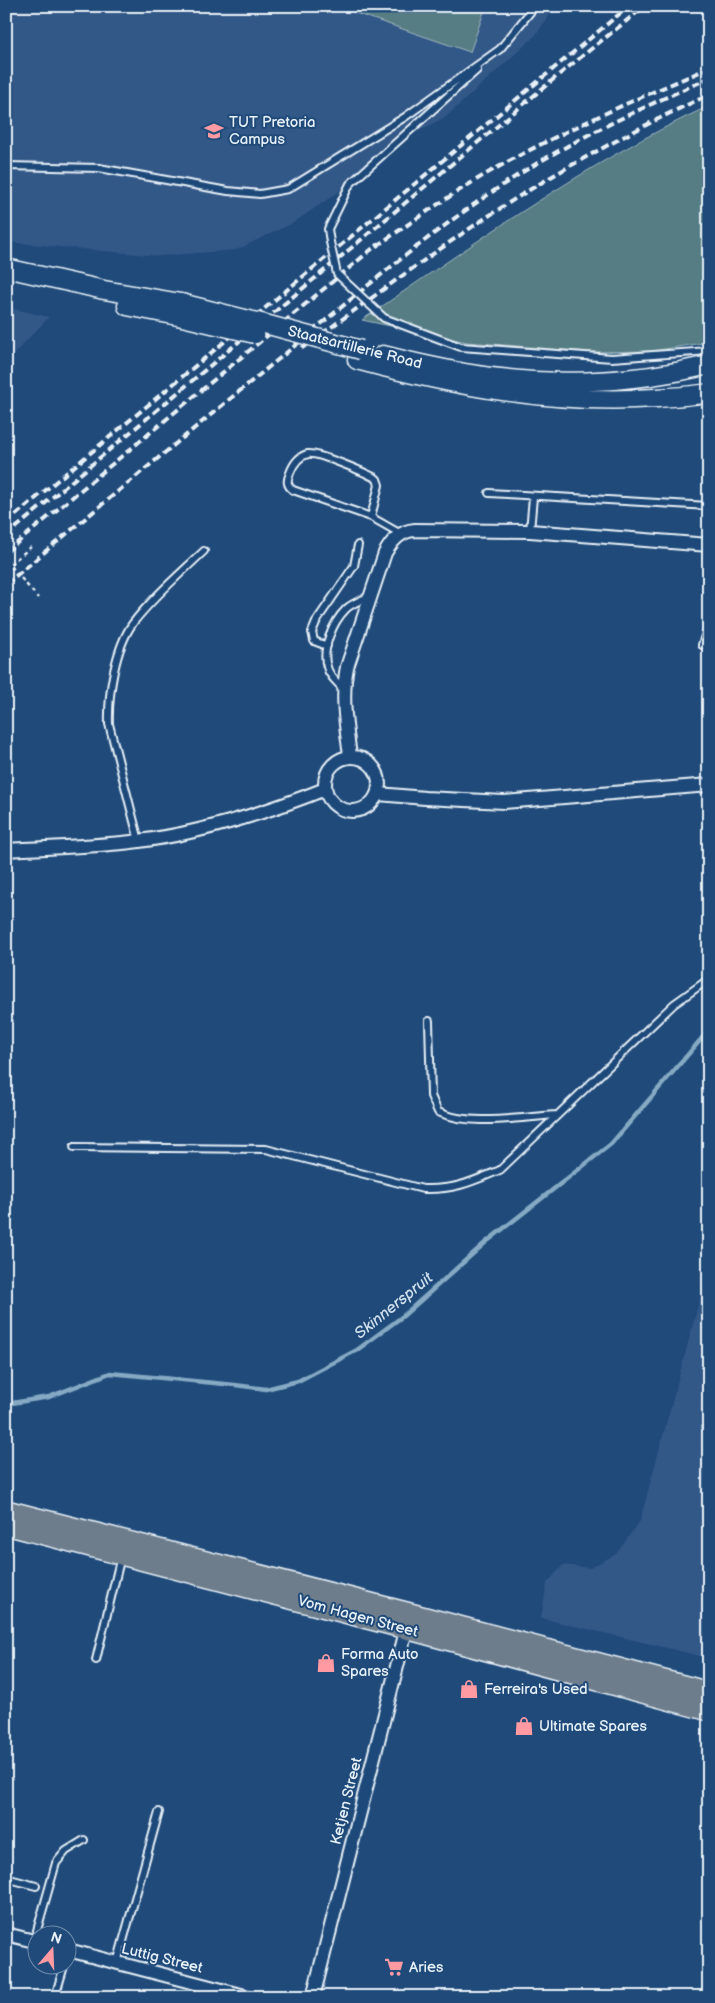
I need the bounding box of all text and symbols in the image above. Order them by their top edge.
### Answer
place label: TUT Pretoria Campus [229,113,316,149]
school or university icon: TUT Pretoria Campus [203,120,225,142]
street label: Staatsartillerie Road [286,322,424,373]
water label: Skinnerspruit [351,1268,438,1343]
street label: Vom Hagen Street [296,1591,420,1642]
place label: Forma Auto Spares [341,1645,418,1681]
shop icon: Forma Auto Spares [315,1652,337,1674]
shop icon: Ferreira's Used [458,1678,480,1700]
place label: Ferreira's Used [484,1680,588,1699]
shop icon: Ultimate Spares [513,1715,535,1737]
place label: Ultimate Spares [539,1717,647,1736]
street label: Ketjen Street [326,1755,367,1847]
north arrow [28,1926,78,1976]
text: N [48,1928,64,1948]
street label: Luttig Street [119,1939,205,1978]
supermarket icon: Aries [383,1956,405,1978]
place label: Aries [409,1958,444,1977]

